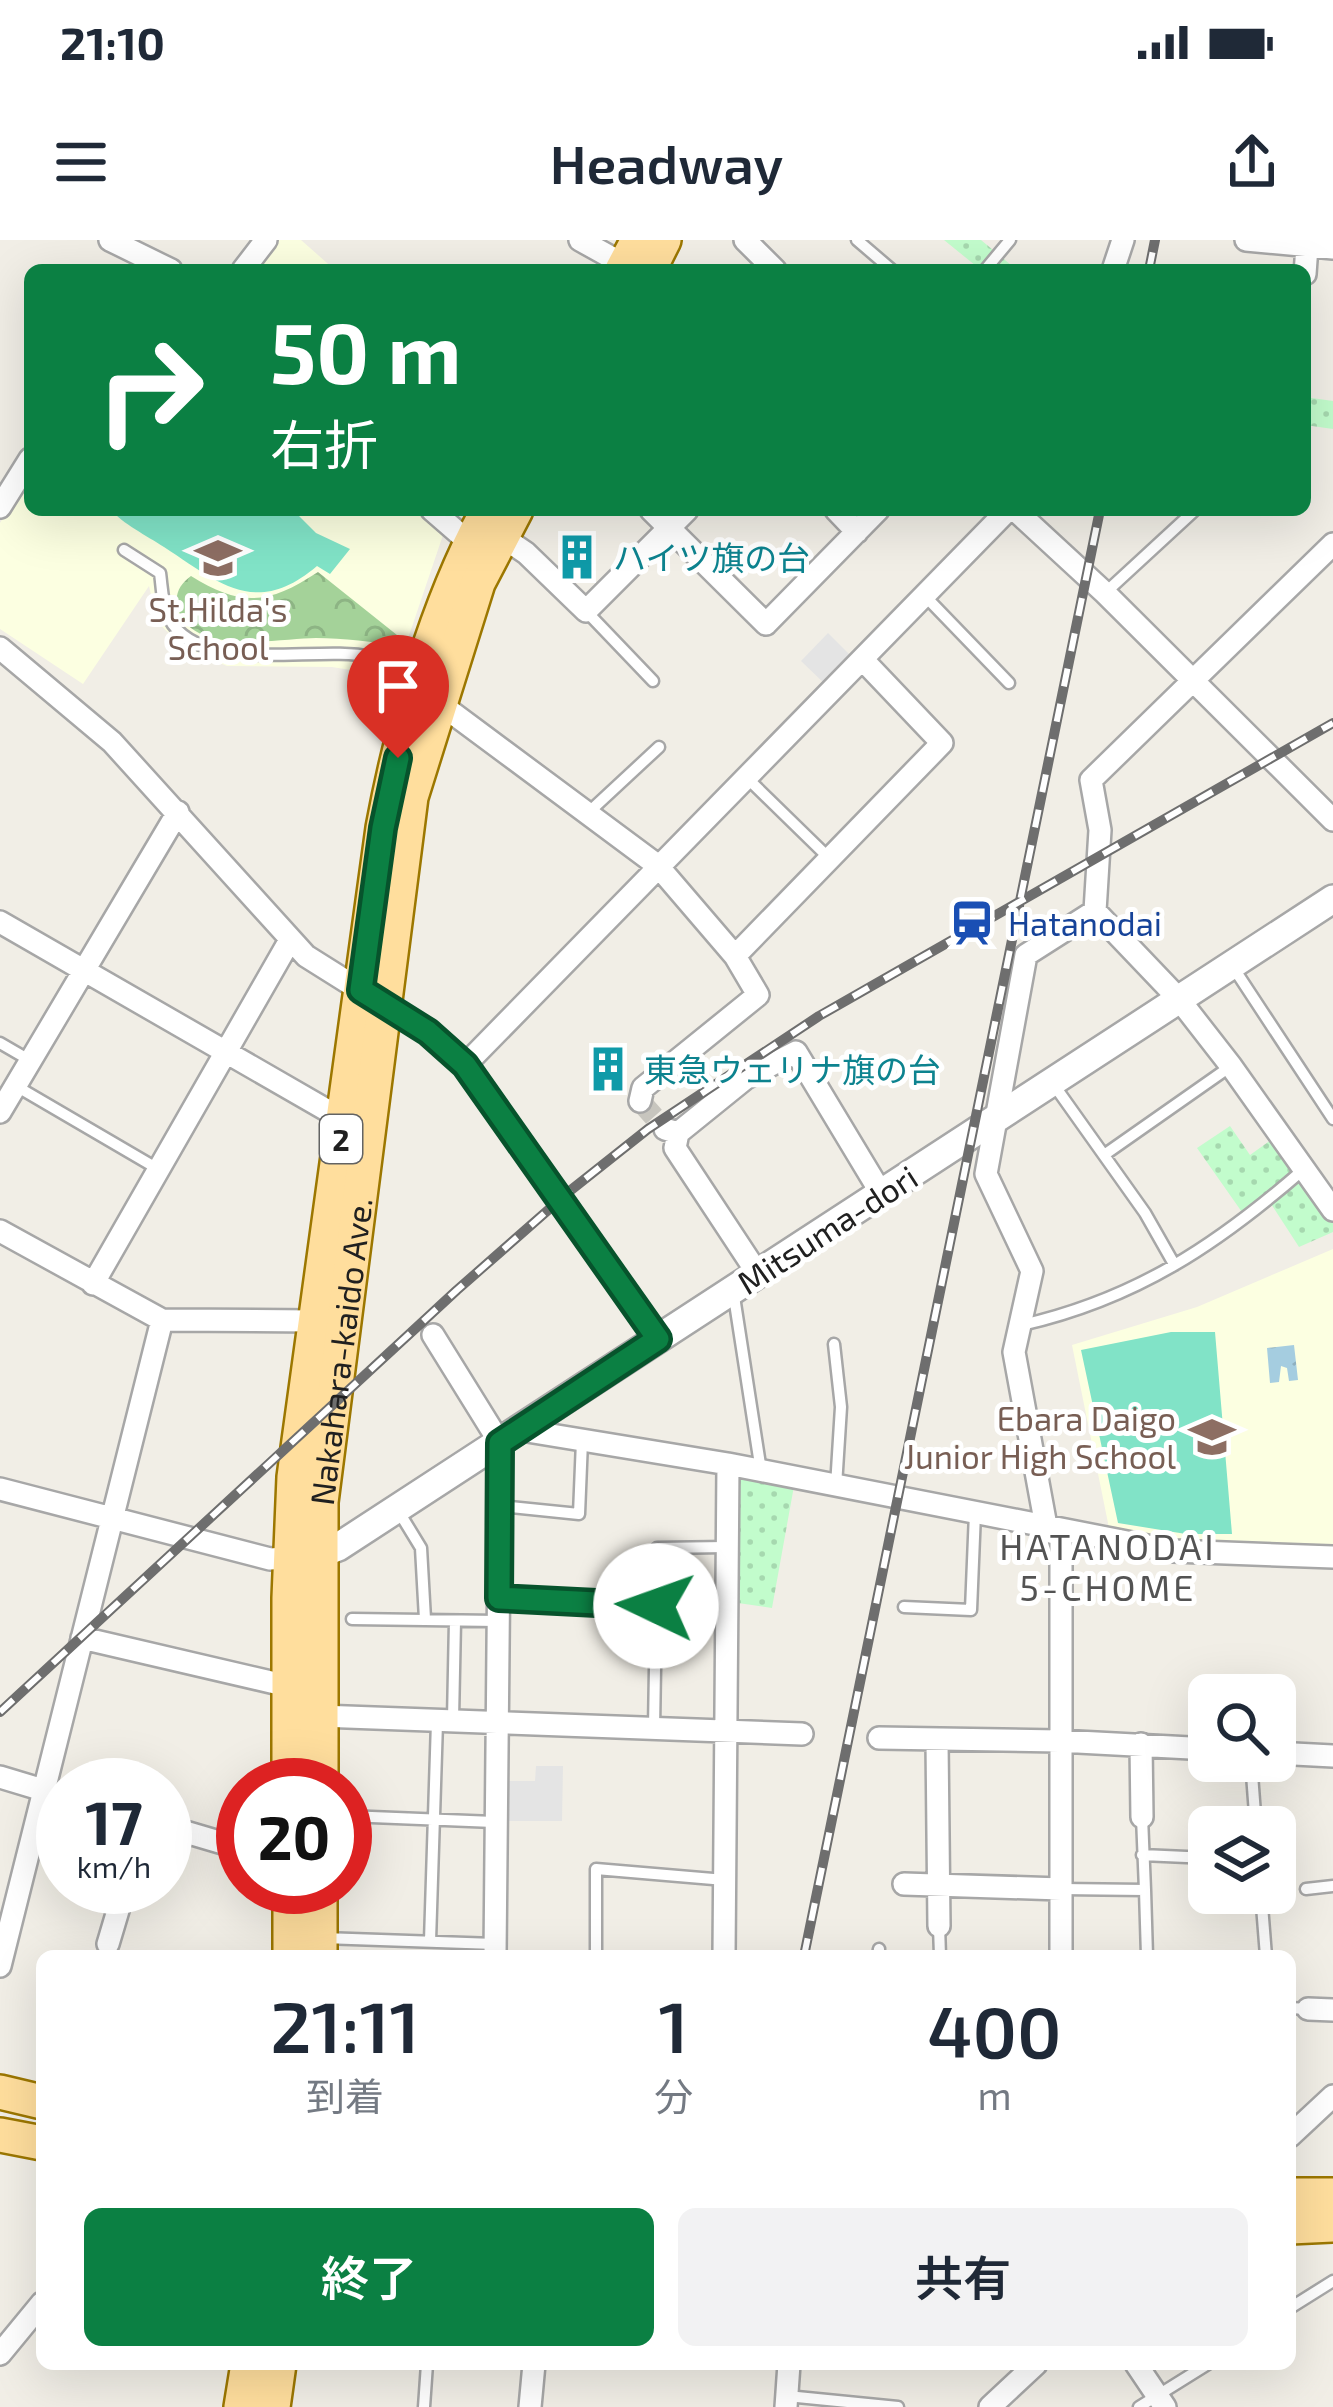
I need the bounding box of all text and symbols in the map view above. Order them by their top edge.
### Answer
text: 21:10 [60,15,165,69]
icon: menu [48,129,114,195]
icon: share [1219,129,1285,195]
text: Headway [550,130,783,195]
text: 50 m [270,300,462,401]
icon: right [72,312,228,468]
text: 右折 [270,411,378,476]
building icon: ハイツ旗の台 [552,532,602,582]
school or university icon: St.Hilda's School [193,533,243,583]
place label: ハイツ旗の台 [613,537,810,577]
place label: St.Hilda's School [149,589,287,667]
pin [347,635,449,758]
icon: arrive [365,653,431,719]
station icon: Hatanodai [947,898,997,948]
place label: Hatanodai [1008,903,1162,943]
building icon: 東急ウェリナ旗の台 [583,1044,633,1094]
place label: 東急ウェリナ旗の台 [644,1049,941,1089]
road number: 2 [320,1115,362,1163]
street label: Mitsuma-dori [730,1156,924,1302]
street label: Nakahara-kaido Ave. [301,1195,380,1507]
place label: Ebara Daigo Junior High School [904,1398,1176,1476]
school or university icon: Ebara Daigo Junior High School [1187,1412,1237,1462]
district label: HATANODAI 5-CHOME [999,1524,1217,1608]
position arrow [593,1543,719,1669]
map controls [1188,1674,1296,1914]
button: search [1188,1674,1296,1782]
speed limit sign: 20 [216,1758,372,1914]
text: 17 [85,1785,143,1857]
button: layers [1188,1806,1296,1914]
text: km/h [77,1848,151,1884]
text: 21:11 [270,1981,420,2067]
text: 1 [658,1981,689,2067]
text: 400 [927,1986,1062,2072]
text: m [977,2071,1012,2118]
text: 到着 [306,2072,384,2119]
text: 分 [654,2072,693,2119]
button: 終了 [84,2208,654,2346]
button: 共有 [678,2208,1248,2346]

